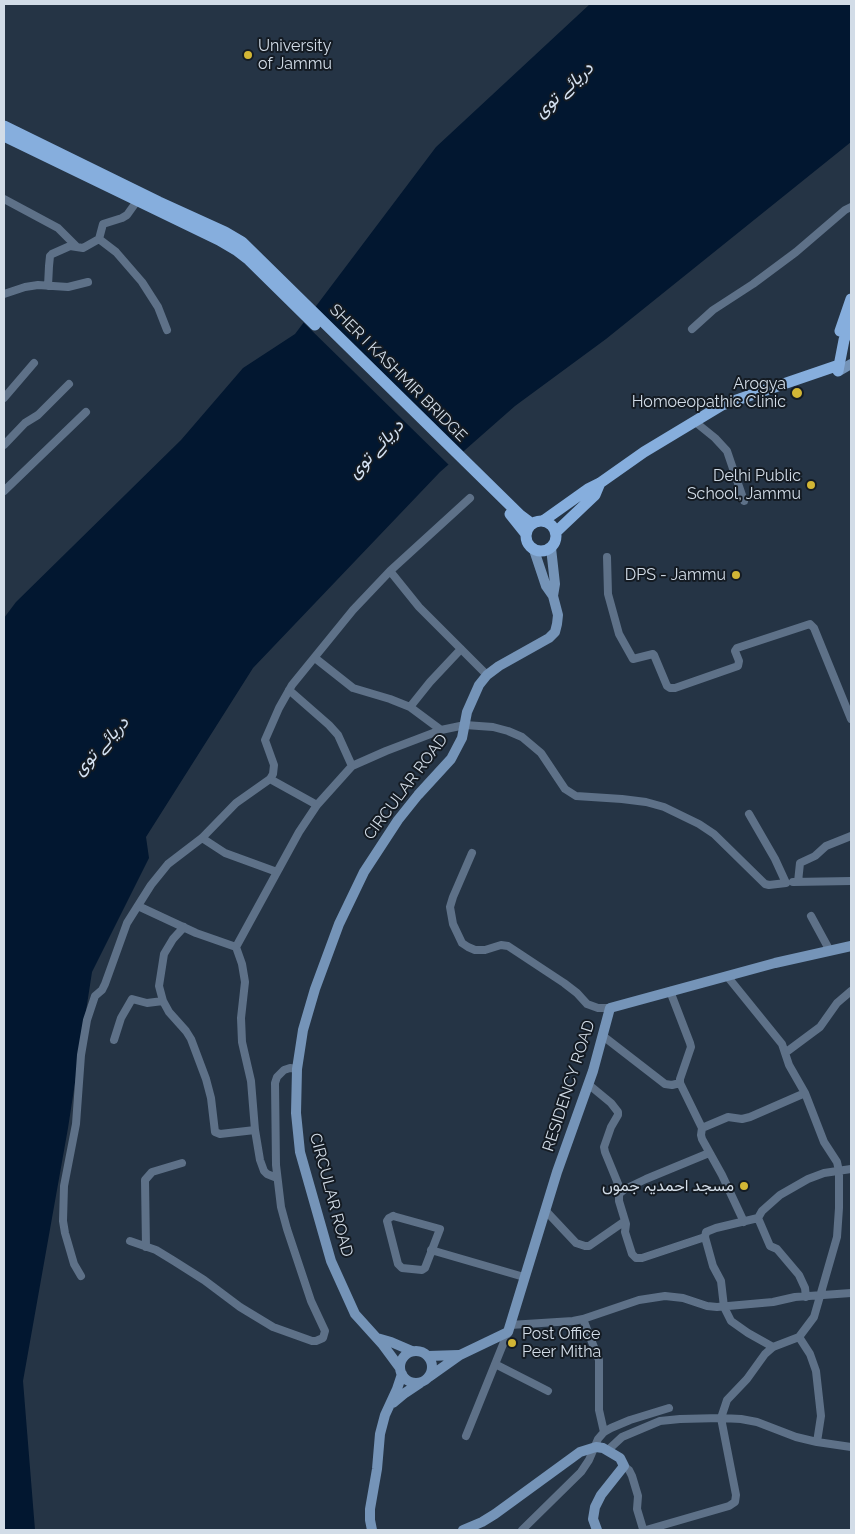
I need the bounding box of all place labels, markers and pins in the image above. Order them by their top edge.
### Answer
place label: University of Jammu [258,36,332,74]
marker: University of Jammu [242,49,254,61]
place label: Arogya Homoeopathic Clinic [632,374,786,412]
marker: Arogya Homoeopathic Clinic [790,386,804,400]
place label: Delhi Public School, Jammu [687,466,801,504]
marker: Delhi Public School, Jammu [805,479,817,491]
place label: DPS - Jammu [625,565,726,585]
marker: DPS - Jammu [730,569,742,581]
place label: مسجد احمدیہ جموں [602,1176,734,1196]
marker: مسجد احمدیہ جموں [738,1180,750,1192]
place label: Post Office Peer Mitha [522,1324,601,1362]
marker: Post Office Peer Mitha [506,1337,518,1349]

